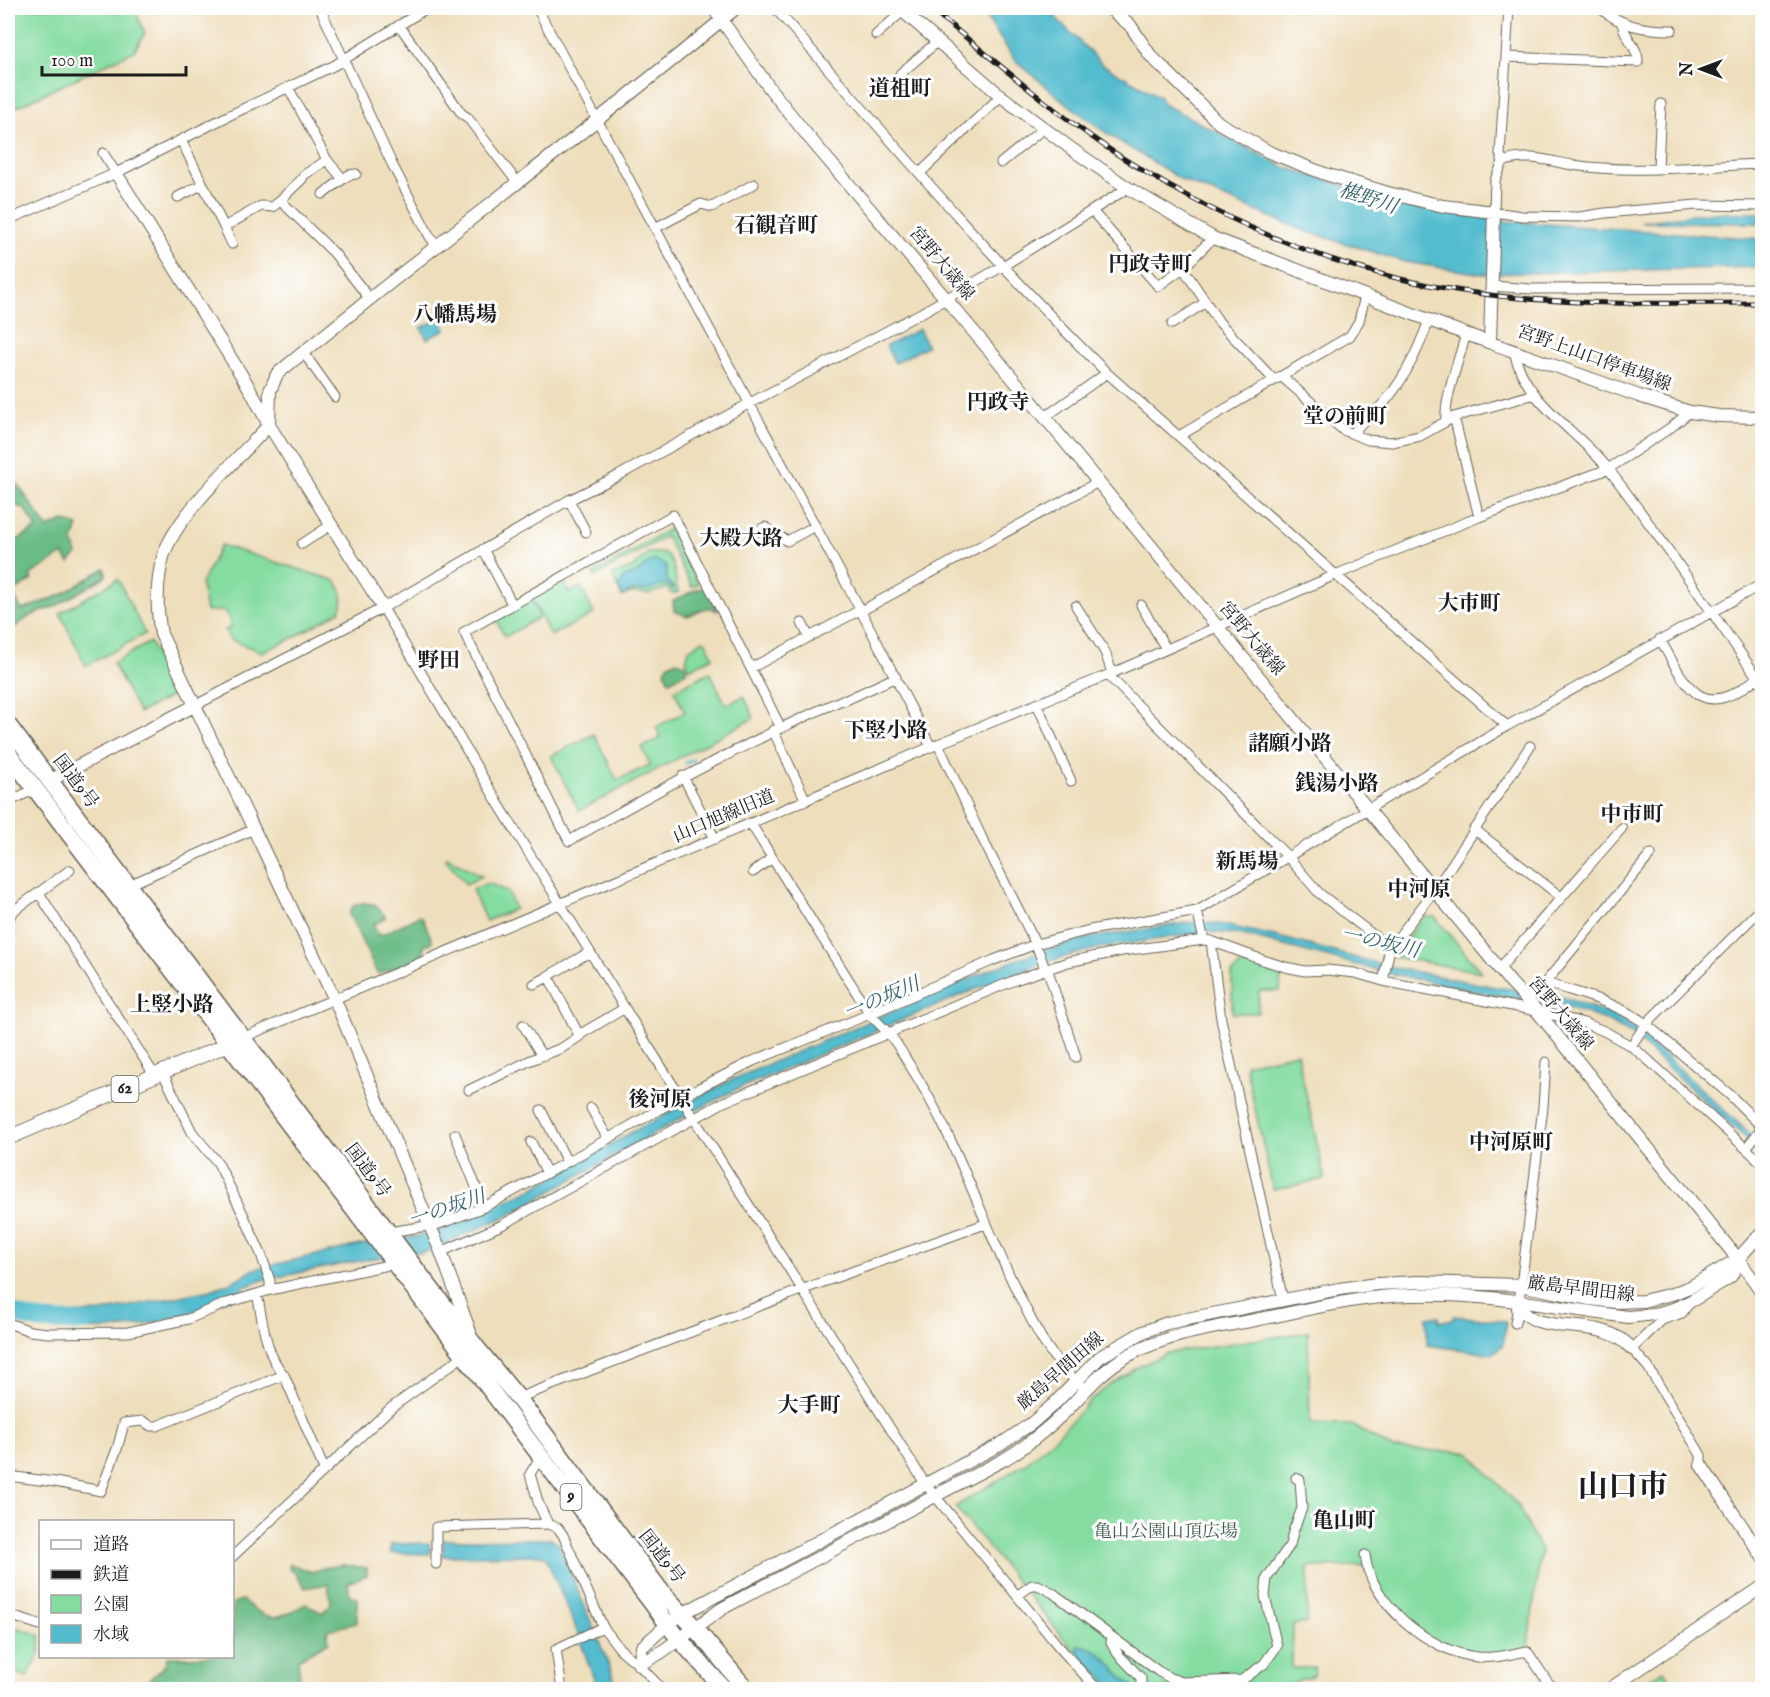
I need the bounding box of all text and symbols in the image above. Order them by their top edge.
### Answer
scale bar [42,39,186,77]
north arrow [1671,39,1731,99]
text: 100 m [51,50,93,73]
text: N [1678,62,1698,77]
district label: 道祖町 [869,76,932,103]
water label: 椹野川 [1336,178,1402,221]
district label: 石観音町 [734,213,818,240]
street label: 宮野大歳線 [903,222,979,306]
district label: 円政寺町 [1108,252,1192,279]
district label: 八幡馬場 [413,302,497,329]
street label: 宮野上山口停車場線 [1514,320,1674,398]
district label: 円政寺 [967,390,1030,417]
district label: 堂の前町 [1303,404,1387,431]
district label: 大殿大路 [699,526,783,553]
district label: 大市町 [1438,591,1501,618]
street label: 宮野大歳線 [1213,597,1289,681]
district label: 野田 [418,648,460,675]
district label: 下竪小路 [844,718,928,745]
district label: 諸願小路 [1248,731,1332,758]
street label: 国道9号 [47,750,103,814]
district label: 銭湯小路 [1295,771,1379,798]
street label: 山口旭線旧道 [670,785,778,849]
district label: 中市町 [1601,802,1664,829]
district label: 新馬場 [1216,849,1279,876]
district label: 中河原 [1388,877,1451,904]
water label: 一の坂川 [1338,922,1424,965]
water label: 一の坂川 [840,971,926,1026]
street label: 宮野大歳線 [1522,972,1598,1056]
district label: 上竪小路 [130,992,214,1019]
road number: 62 [112,1076,138,1102]
district label: 後河原 [629,1087,692,1114]
district label: 中河原町 [1469,1130,1553,1157]
street label: 国道9号 [339,1139,395,1203]
water label: 一の坂川 [405,1184,491,1234]
street label: 厳島早間田線 [1526,1272,1636,1308]
street label: 厳島早間田線 [1013,1328,1109,1416]
district label: 大手町 [778,1393,841,1420]
district label: 山口市 [1578,1469,1668,1507]
road number: 9 [560,1484,582,1510]
district label: 亀山町 [1313,1508,1376,1535]
legend [39,1520,234,1658]
park label: 亀山公園山頂広場 [1094,1521,1238,1544]
street label: 国道9号 [633,1526,689,1588]
text: 道路 [93,1534,129,1557]
text: 鉄道 [93,1564,129,1587]
text: 公園 [93,1594,129,1617]
text: 水域 [93,1624,129,1647]

